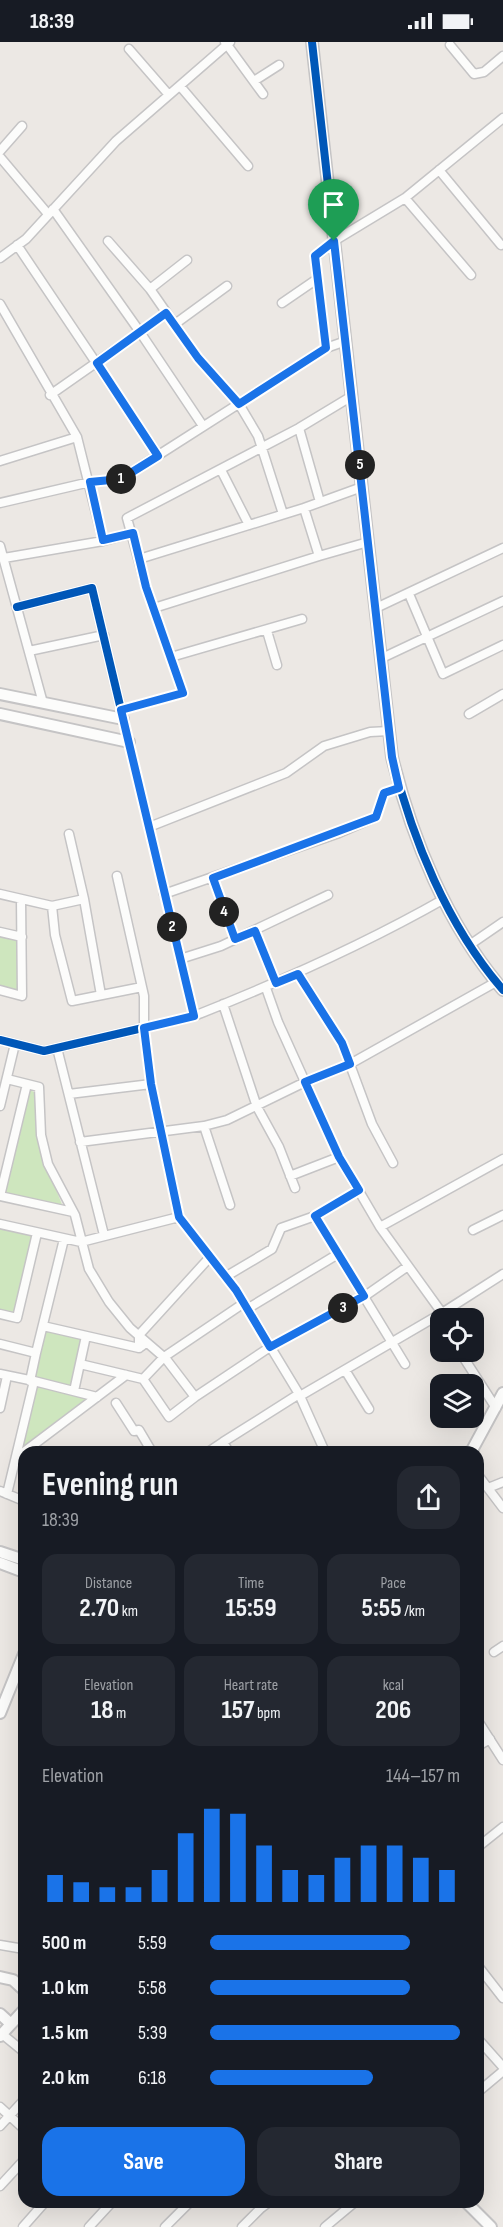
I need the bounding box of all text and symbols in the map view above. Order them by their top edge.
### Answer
text: 18:39 [30,8,74,35]
pin [308,179,359,241]
icon: arrive [317,188,350,221]
pin: 5 [345,450,375,480]
text: 5 [356,455,364,474]
pin: 1 [106,464,136,494]
text: 1 [118,469,124,488]
pin: 4 [209,897,239,927]
text: 4 [220,902,228,921]
pin: 2 [157,912,187,942]
text: 2 [168,917,176,936]
pin: 3 [328,1293,358,1323]
text: 3 [339,1298,347,1317]
map controls [430,1308,484,1428]
button: locate [430,1308,484,1362]
button: layers [430,1374,484,1428]
text: Evening run [42,1465,178,1505]
button: share [397,1466,460,1529]
text: 18:39 [42,1508,79,1532]
text: Distance [85,1574,132,1593]
text: Time [238,1574,264,1593]
text: Pace [381,1574,406,1593]
text: 2.70 [79,1593,119,1624]
text: 15:59 [225,1593,277,1624]
text: 5:55 [362,1593,402,1624]
text: km [119,1602,138,1621]
text: /km [402,1602,425,1621]
text: Elevation [84,1676,133,1695]
text: Heart rate [224,1676,278,1695]
text: kcal [383,1676,404,1695]
text: 18 [91,1695,113,1726]
text: 157 [221,1695,254,1726]
text: 206 [375,1695,411,1726]
text: m [113,1704,126,1723]
text: bpm [254,1704,281,1723]
text: Elevation [42,1764,104,1788]
text: 144–157 m [386,1764,460,1788]
text: 500 m [42,1931,86,1955]
text: 5:59 [138,1931,167,1955]
text: 1.0 km [42,1976,89,2000]
text: 5:58 [138,1976,167,2000]
text: 1.5 km [42,2021,88,2045]
text: 5:39 [138,2021,167,2045]
text: 2.0 km [42,2066,89,2090]
text: 6:18 [138,2066,166,2090]
button: Save [42,2127,245,2196]
button: Share [257,2127,460,2196]

